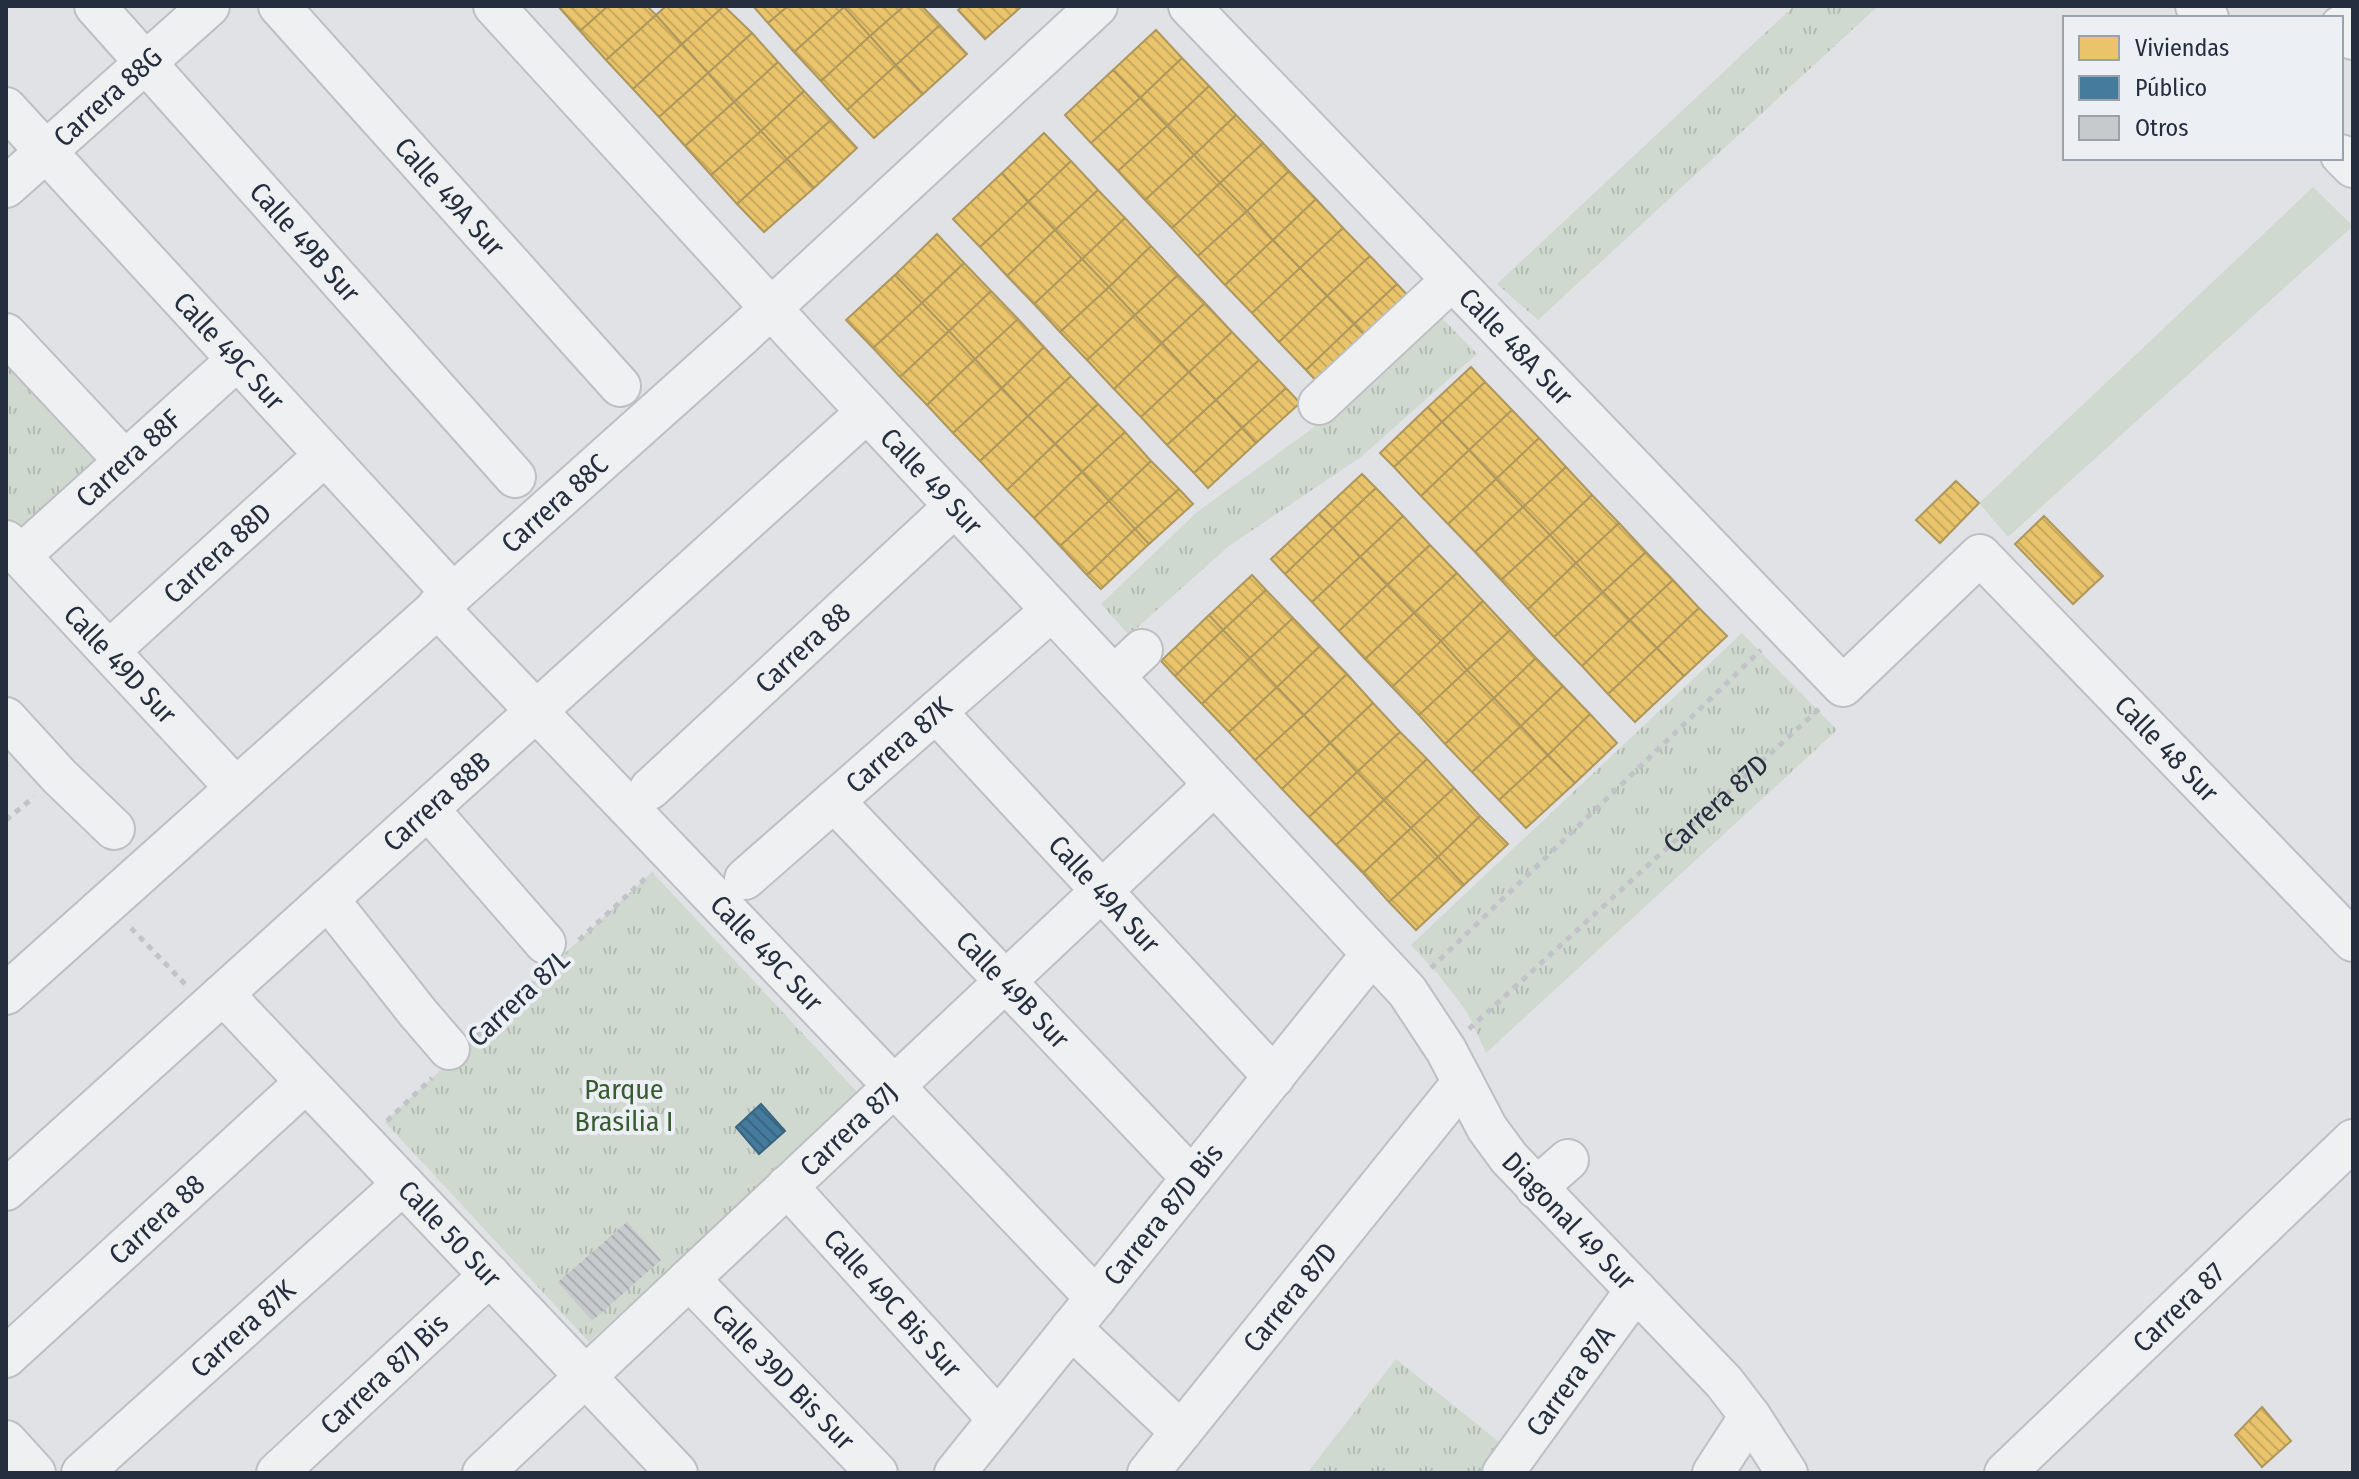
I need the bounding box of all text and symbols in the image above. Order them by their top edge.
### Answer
legend [2063,16,2343,160]
text: Viviendas [2135,34,2229,62]
street label: Carrera 88G [47,40,169,154]
text: Público [2135,74,2207,102]
text: Otros [2135,114,2189,142]
street label: Calle 49A Sur [388,131,512,263]
street label: Calle 49B Sur [243,175,367,309]
street label: Calle 48A Sur [1452,281,1580,412]
street label: Calle 49C Sur [167,285,292,417]
street label: Carrera 88F [69,403,188,514]
street label: Calle 49 Sur [873,421,989,542]
street label: Carrera 88C [495,447,615,560]
street label: Carrera 88D [157,496,278,610]
street label: Carrera 88 [748,596,857,700]
street label: Calle 49D Sur [57,598,184,731]
street label: Calle 48 Sur [2108,689,2225,809]
street label: Carrera 87K [839,690,958,800]
street label: Carrera 88B [376,745,497,858]
street label: Carrera 87D [1656,748,1775,860]
street label: Calle 49A Sur [1042,829,1167,960]
street label: Calle 49C Sur [703,888,830,1018]
street label: Calle 49B Sur [949,924,1076,1056]
street label: Carrera 87L [461,943,576,1054]
park label: Parque Brasilia I [575,1073,673,1138]
street label: Carrera 87J [793,1076,904,1183]
street label: Carrera 87D Bis [1097,1137,1230,1292]
street label: Diagonal 49 Sur [1495,1145,1643,1297]
street label: Carrera 88 [102,1168,211,1271]
street label: Calle 50 Sur [391,1174,508,1294]
street label: Calle 49C Bis Sur [817,1222,969,1385]
street label: Carrera 87D [1236,1236,1344,1359]
street label: Carrera 87 [2126,1256,2232,1359]
street label: Carrera 87K [184,1273,302,1384]
street label: Calle 39D Bis Sur [705,1297,862,1457]
street label: Carrera 87J Bis [314,1307,455,1441]
street label: Carrera 87A [1519,1319,1622,1443]

